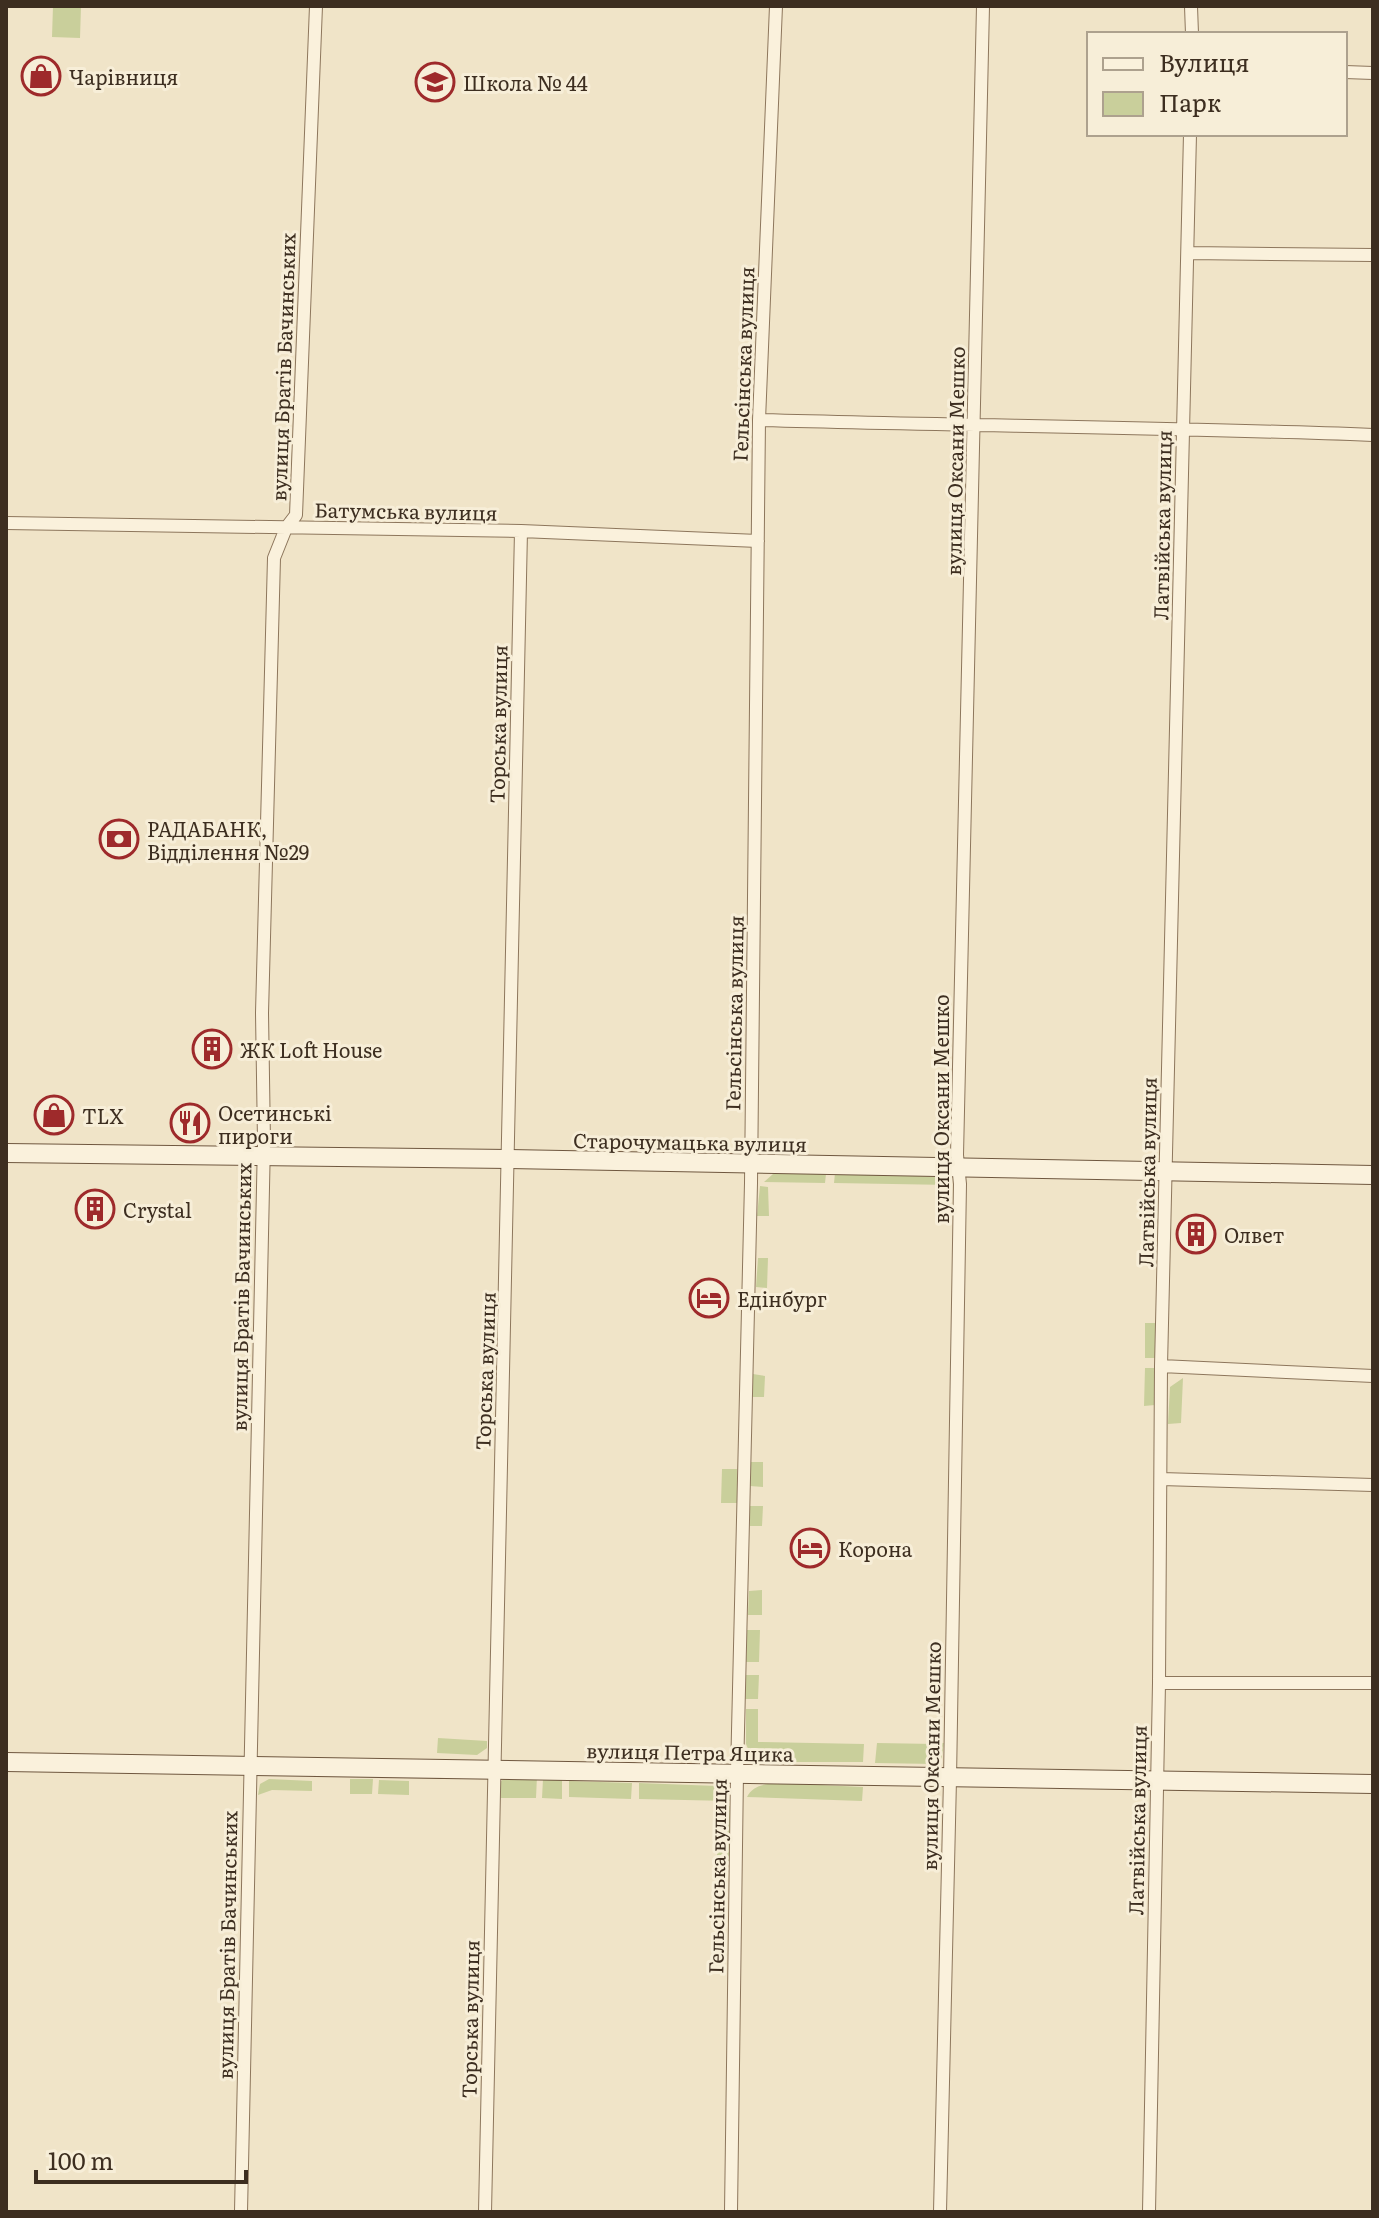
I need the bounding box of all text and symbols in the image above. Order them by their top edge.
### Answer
legend [1087,32,1347,136]
text: Вулиця [1159,44,1250,79]
shop icon: Чарівниця [20,55,62,97]
place label: Чарівниця [69,61,178,91]
school or university icon: Школа № 44 [414,61,456,103]
place label: Школа № 44 [463,67,588,97]
text: Парк [1159,84,1221,119]
street label: вулиця Братів Бачинських [262,232,302,502]
street label: Гельсінська вулиця [724,266,760,462]
street label: вулиця Оксани Мешко [937,346,971,576]
street label: Латвійська вулиця [1144,430,1178,620]
street label: Батумська вулиця [314,493,498,527]
street label: Торська вулиця [481,644,513,804]
place label: РАДАБАНК, Відділення №29 [147,813,309,866]
bank icon: РАДАБАНК, Відділення №29 [98,818,140,860]
street label: Гельсінська вулиця [716,915,750,1111]
street label: вулиця Оксани Мешко [925,994,955,1224]
building icon: ЖК Loft House [191,1028,233,1070]
place label: ЖК Loft House [240,1034,383,1064]
street label: Латвійська вулиця [1129,1077,1163,1267]
shop icon: TLX [33,1094,75,1136]
place label: Осетинські пироги [218,1097,332,1150]
place label: TLX [82,1100,124,1130]
restaurant icon: Осетинські пироги [169,1102,211,1144]
street label: Старочумацька вулиця [573,1124,807,1158]
street label: вулиця Братів Бачинських [223,1162,257,1432]
building icon: Crystal [74,1188,116,1230]
place label: Crystal [123,1194,192,1224]
building icon: Олвет [1175,1213,1217,1255]
place label: Олвет [1224,1219,1285,1249]
hotel icon: Едінбург [688,1277,730,1319]
place label: Едінбург [737,1283,827,1313]
street label: Торська вулиця [466,1291,502,1451]
hotel icon: Корона [789,1527,831,1569]
place label: Корона [838,1533,913,1563]
street label: вулиця Оксани Мешко [913,1641,947,1871]
street label: Латвійська вулиця [1119,1725,1153,1915]
street label: вулиця Петра Яцика [586,1734,794,1768]
street label: Гельсінська вулиця [699,1778,733,1974]
street label: вулиця Братів Бачинських [209,1810,243,2080]
street label: Торська вулиця [453,1939,485,2099]
scale bar [36,2134,246,2184]
text: 100 m [48,2142,114,2177]

